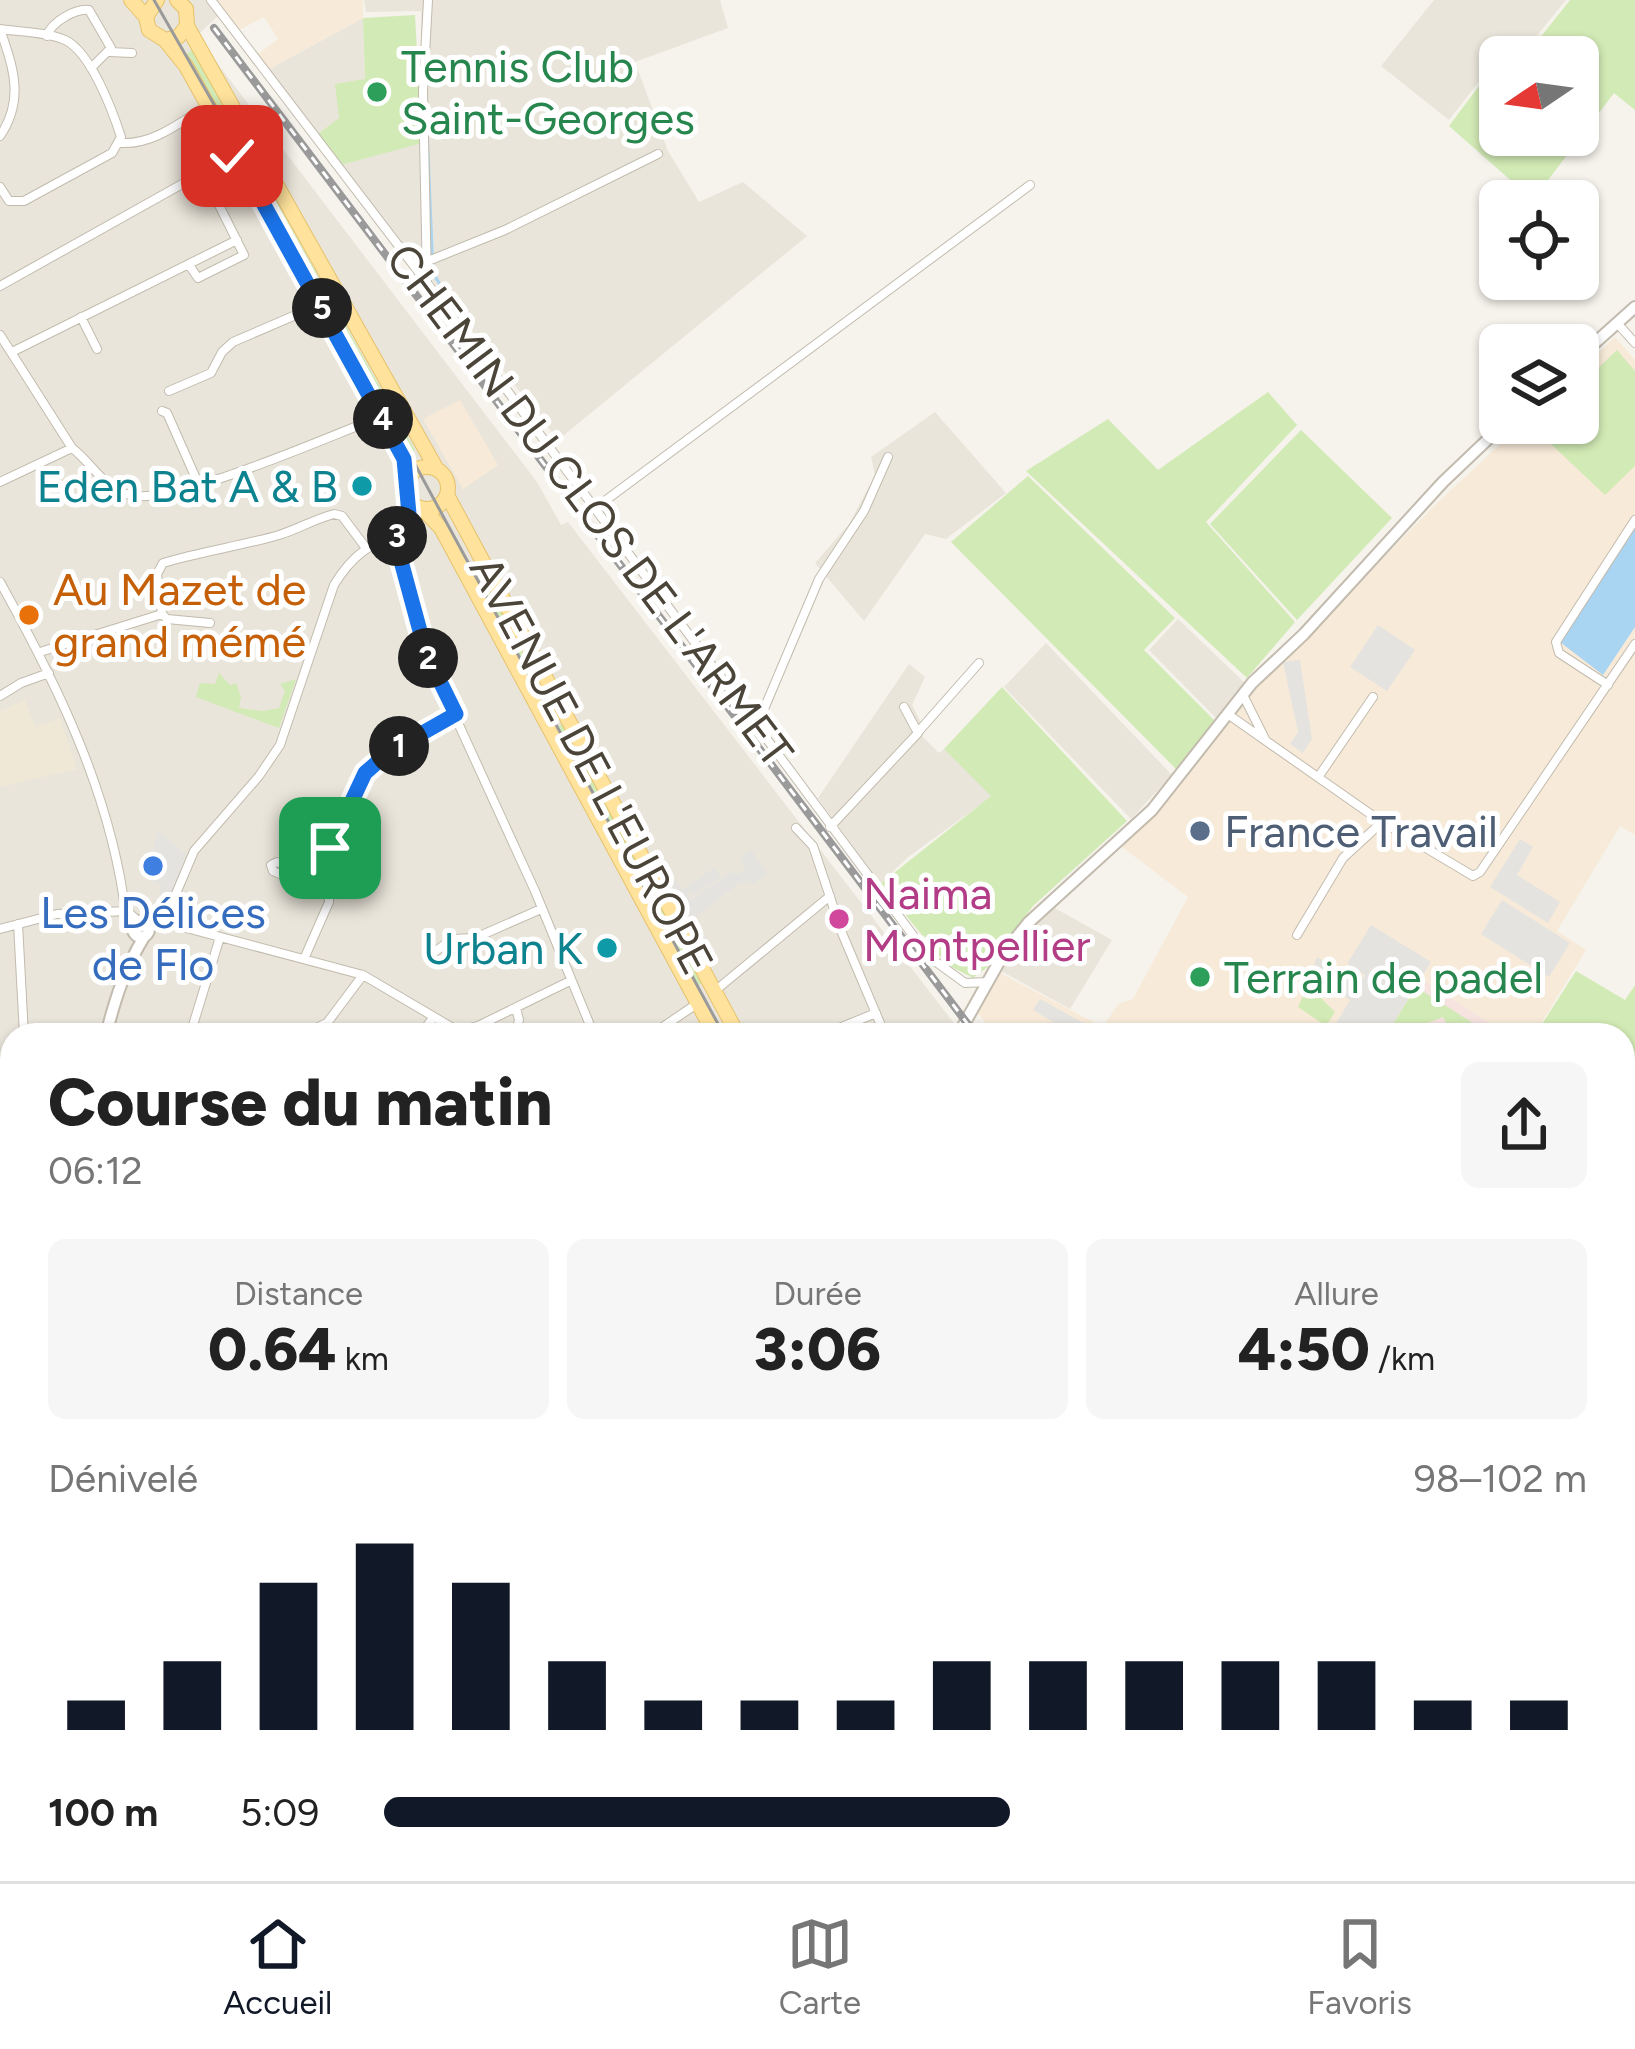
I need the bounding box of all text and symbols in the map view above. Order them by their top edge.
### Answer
north arrow [1479,36,1599,156]
map controls [1479,36,1599,444]
place label: Tennis Club Saint-Georges [401,39,695,145]
marker: Tennis Club Saint-Georges [364,79,390,105]
pin [181,105,283,207]
icon: check [199,123,265,189]
button: locate [1479,180,1599,300]
street label: CHEMIN DU CLOS DE L'ARMET [376,233,805,777]
pin: 5 [292,278,352,338]
text: 5 [312,288,332,327]
button: layers [1479,324,1599,444]
pin: 4 [353,389,413,449]
text: 4 [373,399,393,438]
place label: Eden Bat A & B [36,459,338,513]
marker: Eden Bat A & B [349,473,375,499]
pin: 3 [367,506,427,566]
text: 3 [388,516,406,555]
street label: AVENUE DE L'EUROPE [459,547,725,983]
place label: Au Mazet de grand mémé [53,562,306,668]
marker: Au Mazet de grand mémé [16,602,42,628]
pin: 2 [398,628,458,688]
text: 2 [418,638,438,677]
pin: 1 [369,716,429,776]
text: 1 [392,726,406,765]
pin [279,797,381,899]
place label: France Travail [1224,804,1498,858]
icon: arrive [297,815,363,881]
marker: France Travail [1187,818,1213,844]
marker: Les Délices de Flo [140,853,166,879]
place label: Naima Montpellier [863,866,1090,972]
place label: Les Délices de Flo [40,885,266,991]
marker: Naima Montpellier [826,906,852,932]
place label: Urban K [423,921,584,975]
marker: Urban K [594,935,620,961]
place label: Terrain de padel [1224,950,1543,1004]
marker: Terrain de padel [1187,964,1213,990]
text: Course du matin [48,1062,553,1142]
button: share [1461,1062,1587,1188]
text: 06:12 [48,1147,143,1194]
text: Distance [234,1274,363,1313]
text: Durée [773,1274,862,1313]
text: Allure [1294,1274,1379,1313]
text: 0.64 [208,1313,337,1385]
text: 3:06 [754,1313,881,1385]
text: 4:50 [1238,1313,1370,1385]
text: km [337,1339,389,1378]
text: /km [1370,1339,1435,1378]
text: Dénivelé [48,1455,198,1502]
text: 98–102 m [1414,1455,1587,1502]
text: 100 m [48,1789,158,1836]
text: 5:09 [240,1789,319,1836]
tab: Accueil [223,1911,332,2022]
tab: Carte [779,1911,861,2022]
tab: Favoris [1307,1911,1412,2022]

